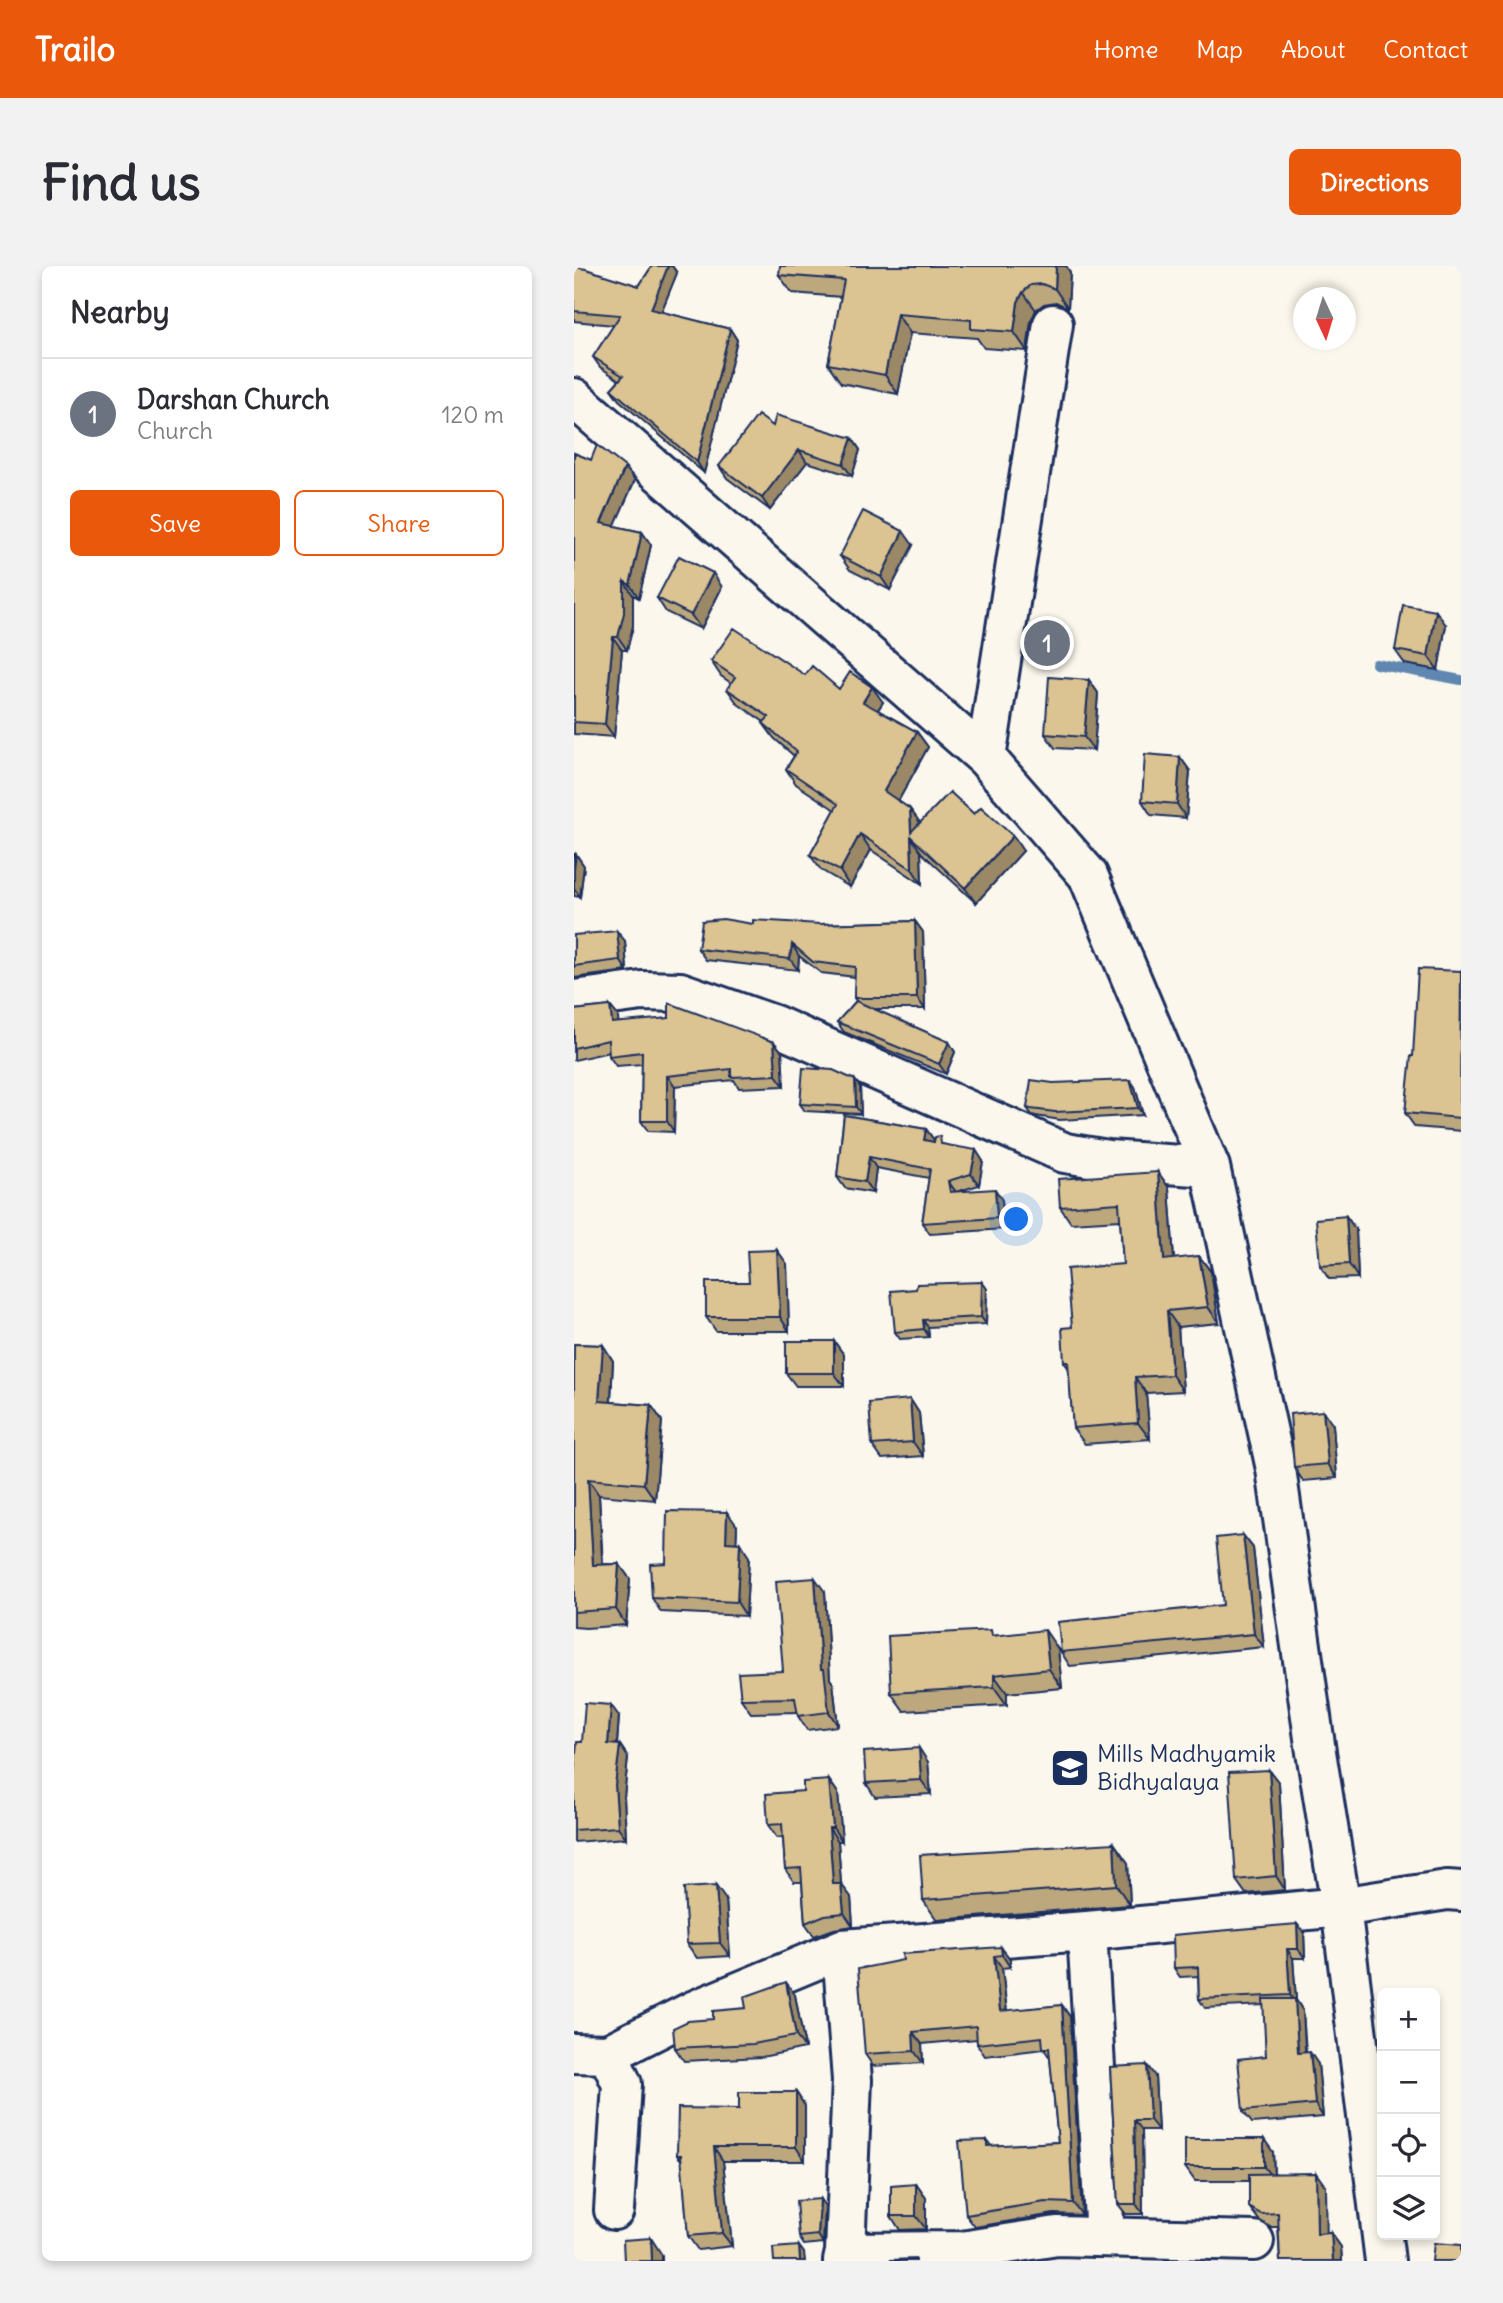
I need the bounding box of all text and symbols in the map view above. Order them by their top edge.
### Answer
text: Trailo [35,28,115,70]
text: Home [1094,34,1158,64]
text: Map [1196,34,1243,64]
text: About [1281,34,1345,64]
text: Contact [1383,34,1468,64]
button: Directions [1289,149,1461,215]
text: Find us [42,152,200,213]
north arrow [1293,287,1356,350]
text: Nearby [70,293,170,331]
text: Darshan Church [137,383,330,416]
text: 1 [88,400,98,429]
text: 120 m [441,400,504,429]
text: Church [137,416,213,445]
button: Save [70,490,280,556]
button: Share [294,490,504,556]
pin: 1 [1024,617,1070,669]
your location [999,1202,1033,1236]
place label: Mills Madhyamik Bidhyalaya [1097,1738,1276,1796]
school or university icon: Mills Madhyamik Bidhyalaya [1049,1747,1091,1789]
map controls [1377,1988,1440,2240]
button: + [1377,1988,1440,2051]
button: − [1377,2051,1440,2114]
button: locate [1377,2114,1440,2177]
button: layers [1377,2177,1440,2240]

